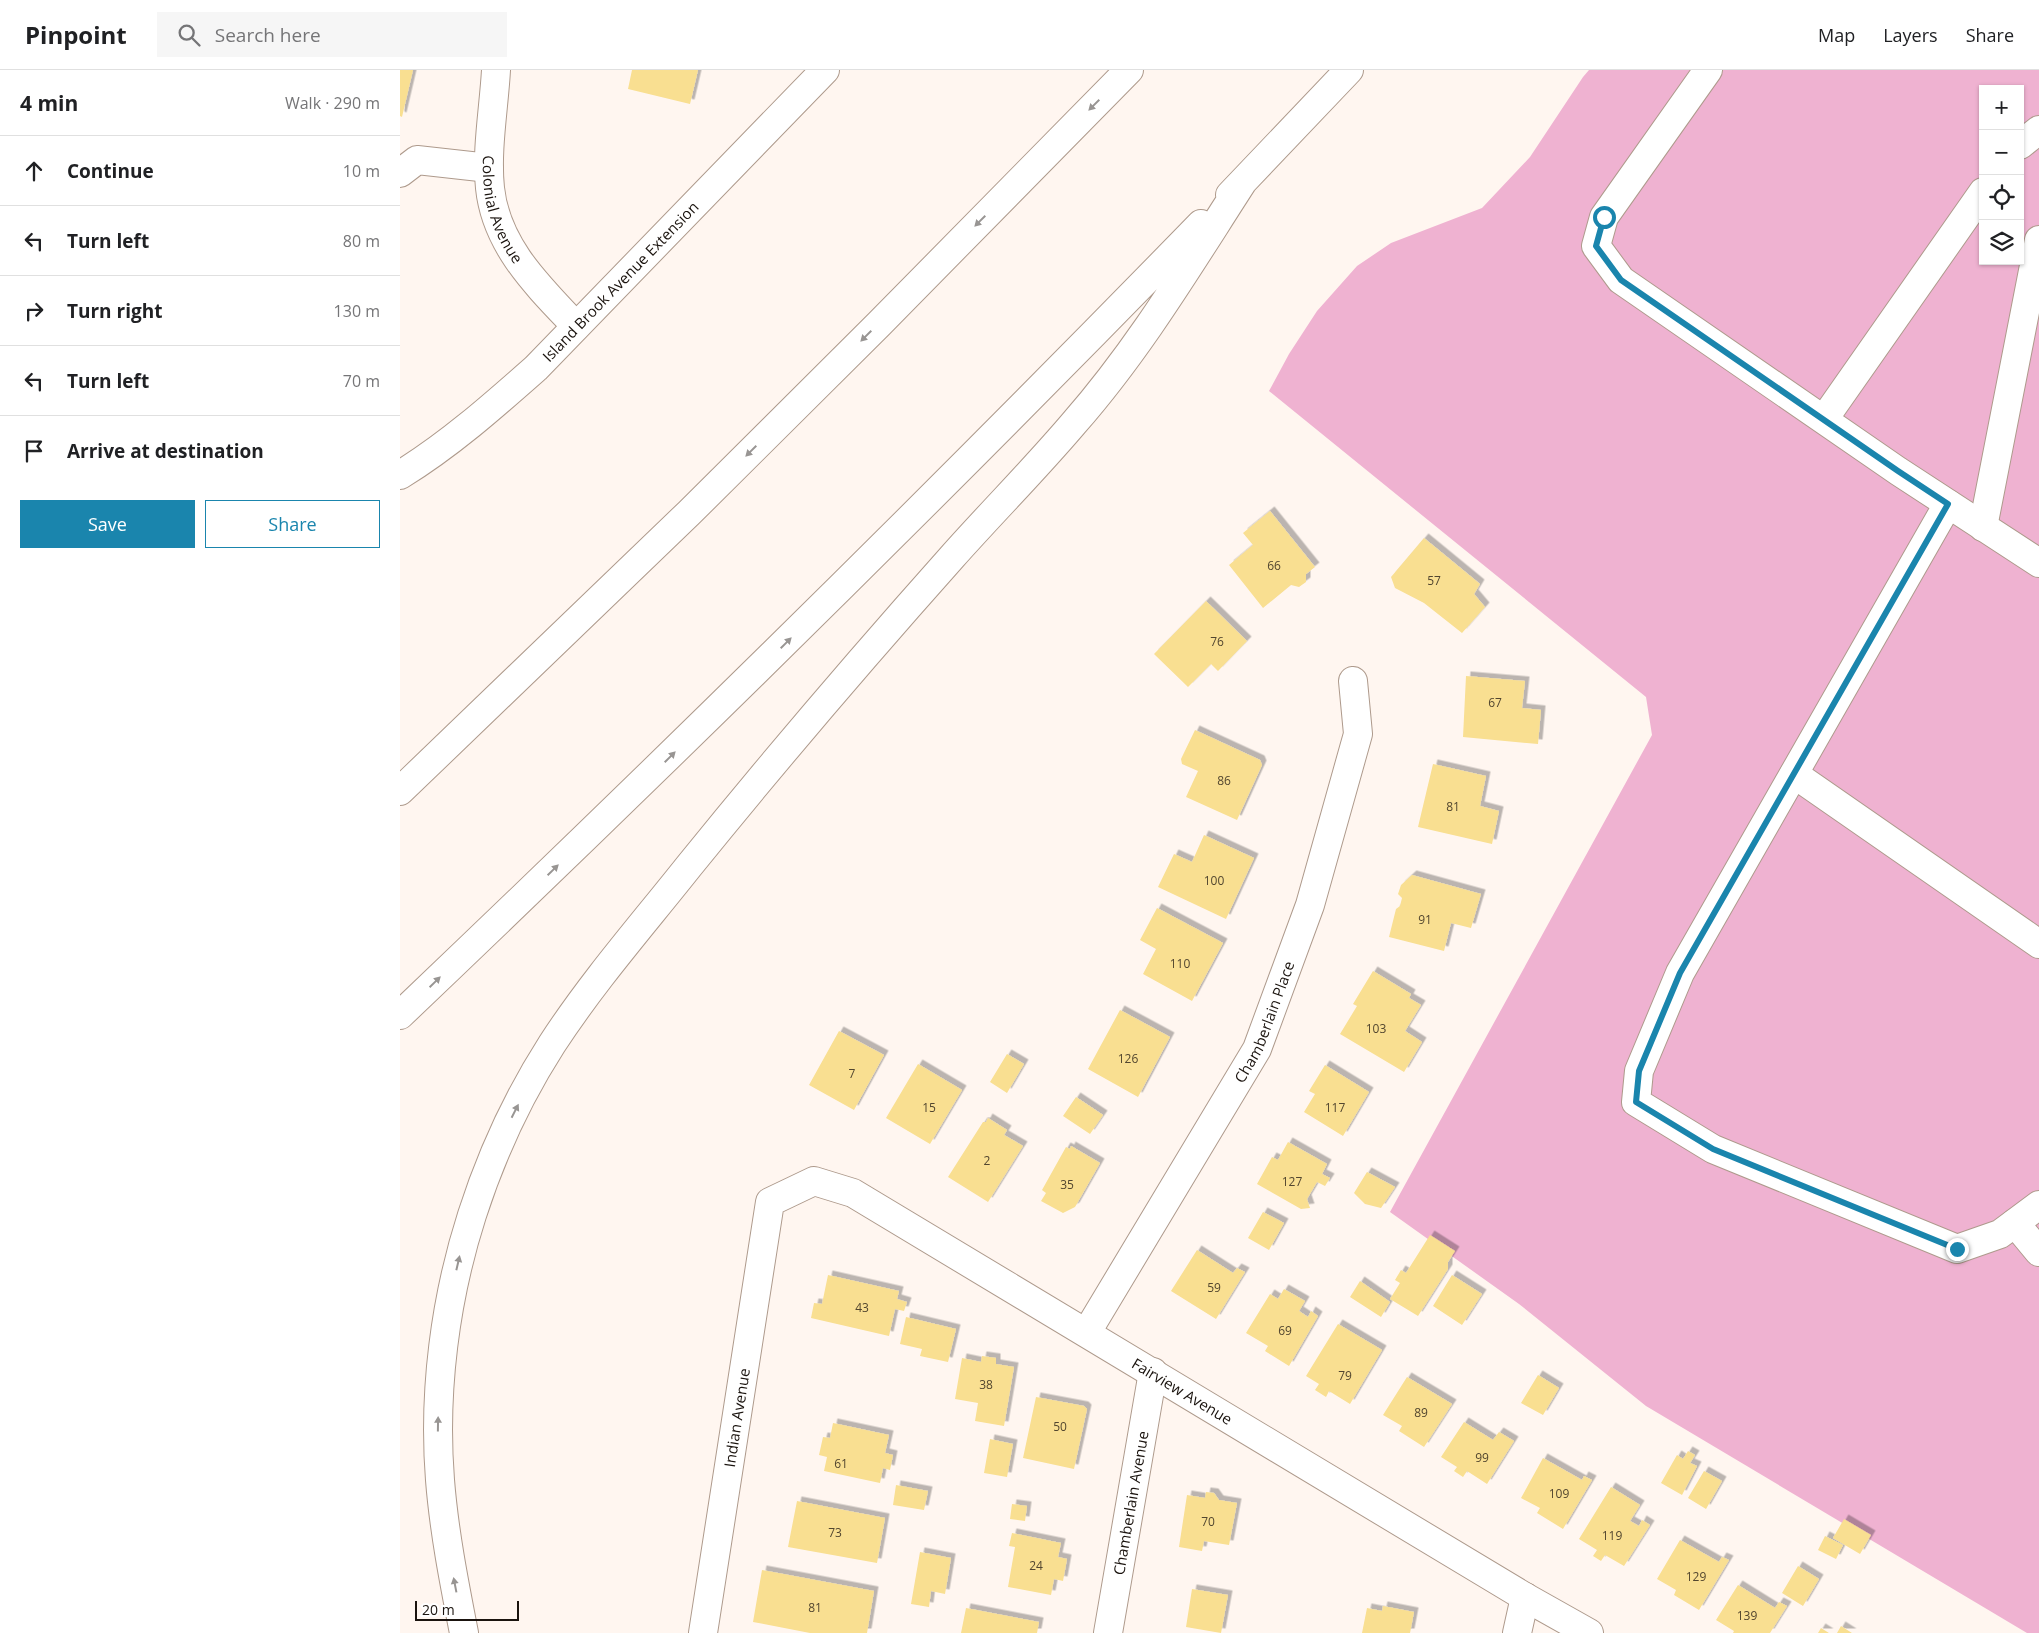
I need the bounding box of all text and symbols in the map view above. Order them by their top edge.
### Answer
search box [157,12,507,57]
text: Pinpoint [25,18,127,51]
icon: search [175,21,203,49]
text: Search here [215,22,321,48]
text: Map [1818,23,1855,47]
text: Layers [1883,23,1938,47]
text: Share [1966,23,2014,47]
map controls [1979,85,2024,265]
button: + [1979,85,2024,130]
text: 4 min [20,89,78,117]
text: Walk · 290 m [285,92,380,114]
one-way arrow [1089,99,1101,111]
button: − [1979,130,2024,175]
street label: Colonial Avenue [479,155,528,267]
icon: ahead [20,157,48,185]
text: Continue [67,158,154,184]
text: 10 m [343,160,380,182]
button: locate [1979,175,2024,220]
street label: Island Brook Avenue Extension [538,197,702,366]
route start [1593,206,1616,229]
one-way arrow [975,214,987,226]
button: layers [1979,220,2024,265]
icon: left [20,227,48,255]
text: Turn left [67,228,149,254]
text: 80 m [343,230,380,252]
icon: right [20,297,48,325]
text: Turn right [67,298,162,324]
text: 130 m [334,300,380,322]
one-way arrow [860,330,872,342]
icon: left [20,367,48,395]
text: Turn left [67,368,149,394]
text: 70 m [343,370,380,392]
icon: arrive [20,437,48,465]
text: Arrive at destination [67,438,264,464]
one-way arrow [745,445,757,457]
button: Save [20,500,195,548]
button: Share [205,500,380,548]
house number: 66 [1267,557,1281,574]
house number: 57 [1427,572,1441,589]
house number: 76 [1210,633,1224,650]
one-way arrow [779,637,791,649]
house number: 67 [1488,694,1502,711]
one-way arrow [664,751,676,763]
house number: 86 [1217,772,1231,789]
house number: 81 [1446,798,1460,815]
one-way arrow [547,864,559,876]
house number: 100 [1204,872,1224,889]
house number: 91 [1418,911,1432,928]
house number: 110 [1170,955,1190,972]
street label: Chamberlain Place [1229,958,1299,1086]
one-way arrow [429,976,441,988]
house number: 103 [1366,1020,1386,1037]
house number: 126 [1118,1050,1138,1067]
house number: 7 [849,1065,856,1082]
house number: 15 [922,1099,936,1116]
house number: 117 [1325,1099,1345,1116]
one-way arrow [511,1104,519,1118]
house number: 2 [984,1152,991,1169]
house number: 127 [1282,1173,1302,1190]
house number: 35 [1060,1176,1074,1193]
route end [1946,1238,1969,1261]
one-way arrow [455,1254,463,1270]
house number: 59 [1207,1279,1221,1296]
house number: 43 [855,1299,869,1316]
house number: 69 [1278,1322,1292,1339]
street label: Fairview Avenue [1129,1353,1236,1429]
street label: Indian Avenue [719,1367,754,1469]
house number: 79 [1338,1367,1352,1384]
house number: 38 [979,1376,993,1393]
house number: 89 [1414,1404,1428,1421]
one-way arrow [435,1416,443,1432]
house number: 50 [1053,1418,1067,1435]
street label: Chamberlain Avenue [1108,1429,1153,1577]
house number: 99 [1475,1449,1489,1466]
house number: 61 [834,1455,848,1472]
house number: 109 [1549,1485,1569,1502]
house number: 70 [1201,1513,1215,1530]
house number: 73 [828,1524,842,1541]
house number: 119 [1602,1527,1622,1544]
house number: 24 [1029,1557,1043,1574]
house number: 129 [1686,1568,1706,1585]
one-way arrow [450,1577,458,1593]
scale bar [415,1598,519,1621]
house number: 81 [808,1599,822,1616]
text: 20 m [422,1600,455,1619]
house number: 139 [1737,1607,1757,1624]

